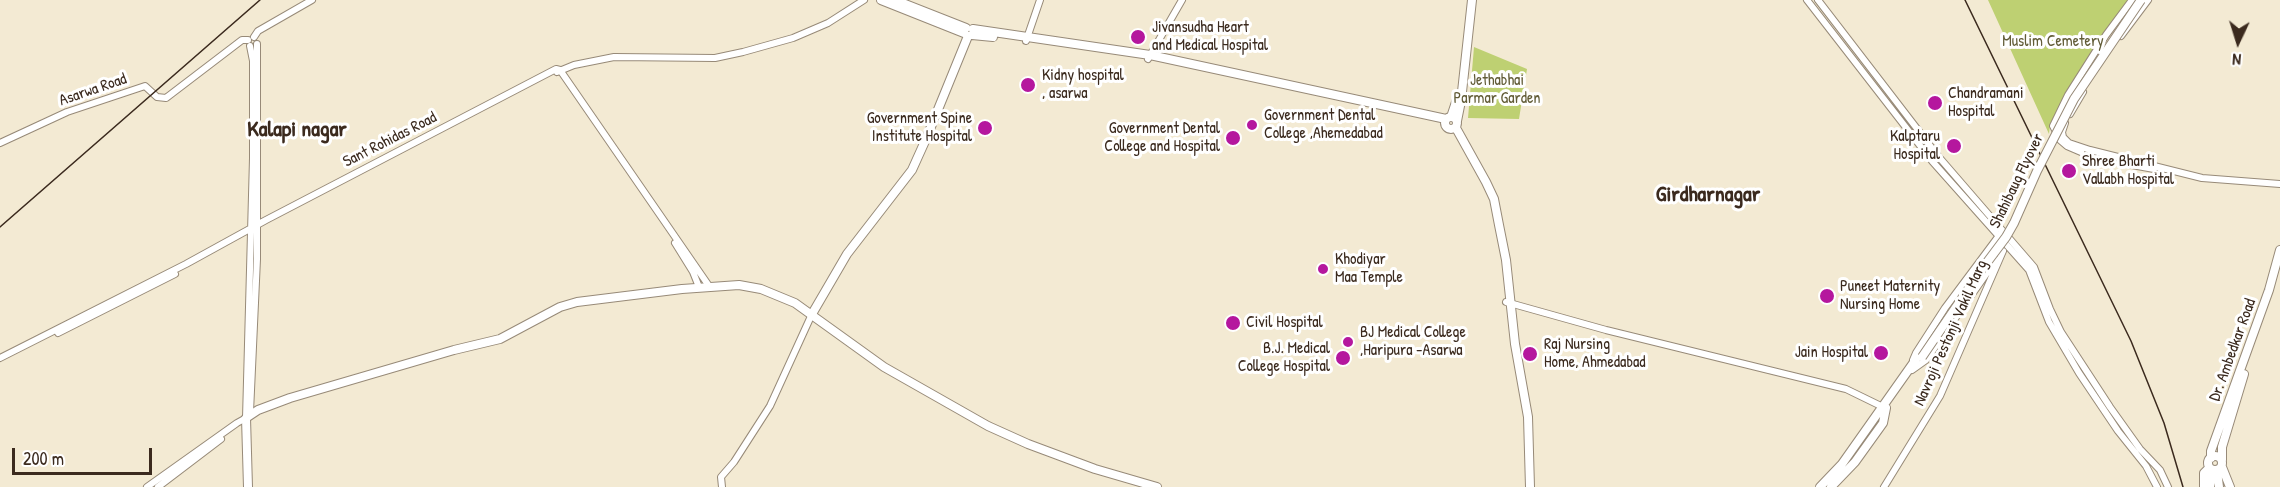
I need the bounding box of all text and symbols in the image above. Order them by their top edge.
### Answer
north arrow [2208,12,2268,72]
place label: Jivansudha Heart and Medical Hospital [1152,18,1268,56]
marker: Jivansudha Heart and Medical Hospital [1129,28,1147,46]
park label: Muslim Cemetery [2002,32,2104,52]
text: N [2232,49,2242,71]
place label: Kidny hospital , asarwa [1042,66,1124,104]
street label: Asarwa Road [57,70,129,110]
park label: Jethabhai Parmar Garden [1453,71,1541,109]
marker: Kidny hospital , asarwa [1019,76,1037,94]
place label: Chandramani Hospital [1948,84,2024,122]
marker: Chandramani Hospital [1926,94,1944,112]
place label: Government Dental College ,Ahemedabad [1264,106,1383,144]
street label: Sant Rohidas Road [340,108,440,172]
place label: Government Spine Institute Hospital [867,109,972,147]
district label: Kalapi nagar [247,117,347,143]
marker: Government Dental College ,Ahemedabad [1245,118,1259,132]
marker: Government Spine Institute Hospital [976,119,994,137]
place label: Government Dental College and Hospital [1104,119,1220,157]
place label: Kalptaru Hospital [1890,127,1940,165]
marker: Government Dental College and Hospital [1224,129,1242,147]
street label: Shahibaug Flyover [1986,130,2048,232]
marker: Kalptaru Hospital [1945,137,1963,155]
place label: Shree Bharti Vallabh Hospital [2082,152,2174,190]
marker: Shree Bharti Vallabh Hospital [2060,162,2078,180]
district label: Girdharnagar [1656,182,1760,208]
place label: Khodiyar Maa Temple [1335,250,1403,288]
street label: Navroji Pestonji Vakil Marg [1910,257,1992,409]
marker: Khodiyar Maa Temple [1316,262,1330,276]
place label: Puneet Maternity Nursing Home [1840,277,1940,315]
marker: Puneet Maternity Nursing Home [1818,287,1836,305]
street label: Dr. Ambedkar Road [2206,296,2260,404]
place label: Civil Hospital [1246,313,1323,333]
marker: Civil Hospital [1224,314,1242,332]
place label: BJ Medical College ,Haripura -Asarwa [1360,323,1466,361]
marker: BJ Medical College ,Haripura -Asarwa [1341,335,1355,349]
place label: Raj Nursing Home, Ahmedabad [1544,335,1645,373]
place label: B.J. Medical College Hospital [1238,339,1330,377]
place label: Jain Hospital [1795,343,1868,363]
marker: Jain Hospital [1872,344,1890,362]
marker: Raj Nursing Home, Ahmedabad [1521,345,1539,363]
marker: B.J. Medical College Hospital [1334,349,1352,367]
scale bar [15,436,154,474]
text: 200 m [23,446,64,471]

